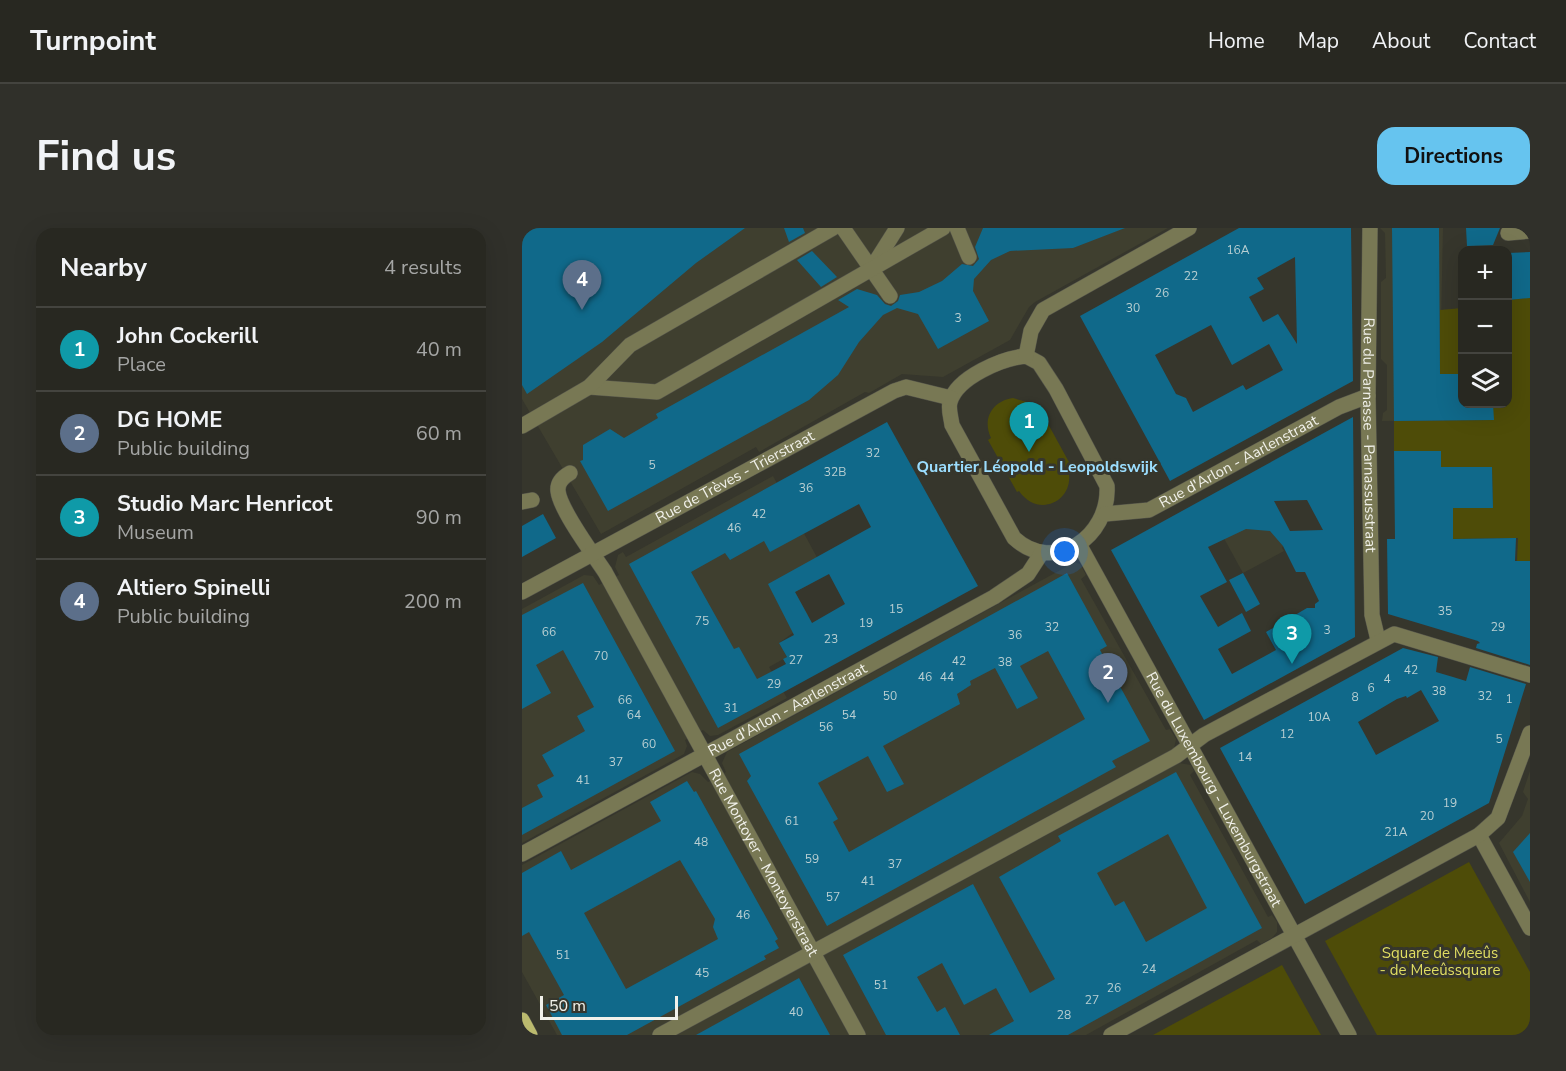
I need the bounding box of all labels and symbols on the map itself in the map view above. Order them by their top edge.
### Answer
house number: 16A [1226,242,1250,258]
pin: 4 [562,260,602,310]
house number: 22 [1184,268,1198,284]
house number: 26 [1155,285,1169,301]
house number: 30 [1126,300,1140,316]
house number: 3 [954,310,962,326]
street label: Rue du Parnasse - Parnassusstraat [1358,318,1381,553]
pin: 1 [1010,402,1048,452]
street label: Rue d'Arlon - Aarlenstraat [1155,410,1322,513]
street label: Rue de Trèves - Trierstraat [652,426,819,528]
house number: 32 [866,445,880,461]
district label: Quartier Léopold - Leopoldswijk [917,456,1158,478]
house number: 5 [648,457,656,473]
house number: 32B [824,464,846,480]
house number: 36 [799,480,813,496]
house number: 42 [752,506,766,522]
house number: 46 [727,520,741,536]
your location [1050,537,1079,566]
house number: 15 [889,601,903,617]
house number: 35 [1438,603,1452,619]
house number: 75 [695,613,709,629]
pin: 3 [1272,614,1312,664]
house number: 19 [859,615,873,631]
house number: 32 [1045,619,1059,635]
house number: 29 [1491,619,1505,635]
house number: 3 [1323,622,1331,638]
house number: 66 [542,624,556,640]
house number: 36 [1008,627,1022,643]
house number: 23 [824,631,838,647]
house number: 70 [594,648,608,664]
house number: 27 [789,652,803,668]
house number: 42 [952,653,966,669]
house number: 38 [998,654,1012,670]
pin: 2 [1088,654,1128,703]
street label: Rue d'Arlon - Aarlenstraat [704,658,871,761]
house number: 42 [1404,662,1418,678]
street label: Rue du Luxembourg - Luxemburgstraat [1141,668,1287,911]
house number: 46 [918,669,932,685]
house number: 44 [940,669,954,685]
house number: 4 [1383,671,1391,687]
house number: 29 [767,676,781,692]
house number: 6 [1367,680,1375,696]
house number: 38 [1432,683,1446,699]
house number: 50 [883,688,897,704]
house number: 32 [1478,688,1492,704]
house number: 8 [1351,689,1359,705]
house number: 1 [1505,691,1513,707]
house number: 66 [618,692,632,708]
house number: 31 [724,700,738,716]
house number: 64 [627,707,641,723]
house number: 54 [842,707,856,723]
house number: 10A [1307,709,1331,725]
house number: 56 [819,719,833,735]
house number: 12 [1280,726,1294,742]
house number: 5 [1495,731,1503,747]
house number: 60 [642,736,656,752]
house number: 14 [1238,749,1252,765]
house number: 37 [609,754,623,770]
street label: Rue Montoyer - Montoyerstraat [704,765,823,960]
house number: 41 [576,772,590,788]
house number: 19 [1443,795,1457,811]
house number: 20 [1420,808,1434,824]
house number: 61 [785,813,799,829]
house number: 21A [1384,824,1408,840]
house number: 48 [694,834,708,850]
house number: 59 [805,851,819,867]
house number: 37 [888,856,902,872]
house number: 41 [861,873,875,889]
house number: 57 [826,889,840,905]
house number: 46 [736,907,750,923]
park label: Square de Meeûs - de Meeûssquare [1380,943,1500,980]
house number: 51 [556,947,570,963]
house number: 24 [1142,961,1156,977]
house number: 45 [695,965,709,981]
house number: 51 [874,977,888,993]
house number: 26 [1107,980,1121,996]
house number: 27 [1085,992,1099,1008]
scale bar [540,993,678,1020]
house number: 40 [789,1004,803,1020]
house number: 28 [1057,1007,1071,1023]

